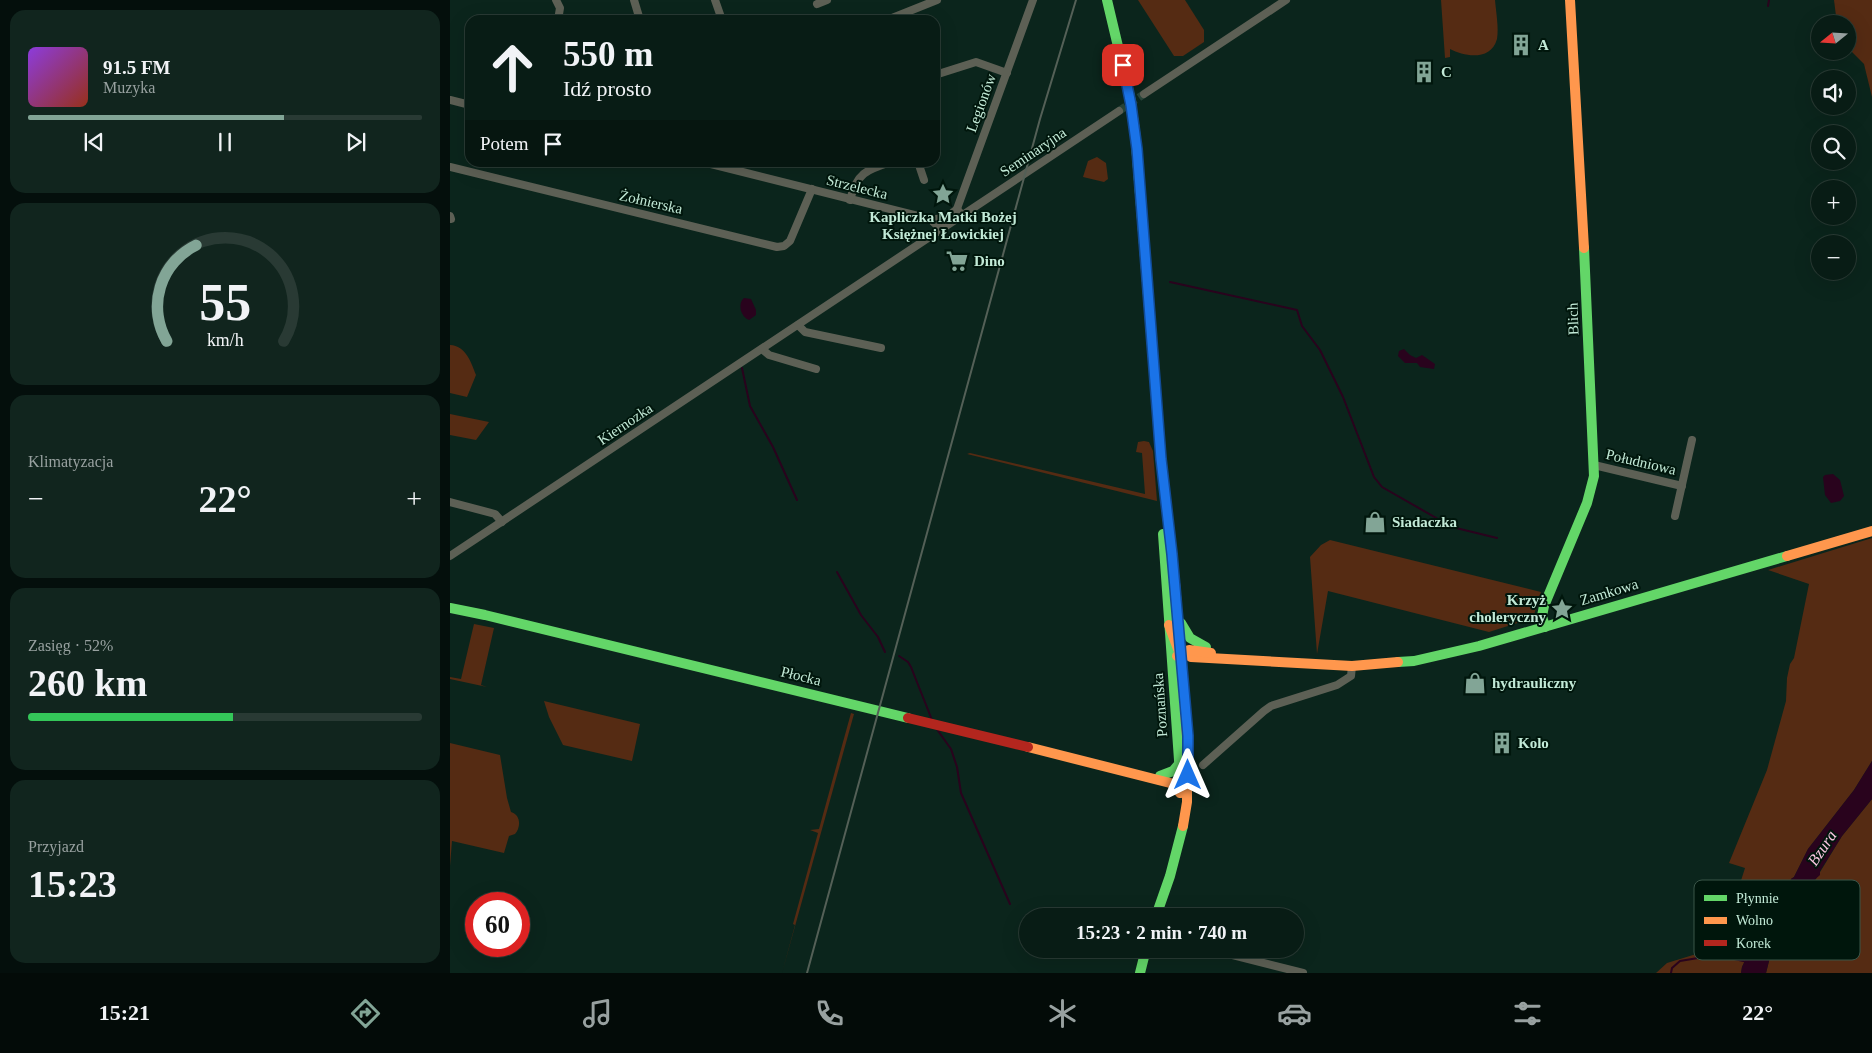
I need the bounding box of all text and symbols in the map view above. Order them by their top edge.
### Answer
north arrow [1811,15,1856,60]
map controls [1811,15,1856,280]
building icon: A [1508,32,1534,58]
icon: ahead [480,35,545,100]
text: 550 m [563,35,653,74]
place label: A [1538,37,1549,53]
pin [1102,44,1144,86]
icon: arrive [1109,51,1137,79]
text: 91.5 FM [103,57,171,78]
building icon: C [1411,59,1437,85]
place label: C [1441,64,1452,80]
button: sound [1811,70,1856,115]
street label: Legionów [963,72,999,134]
text: Idź prosto [563,76,652,101]
text: Muzyka [103,79,155,96]
street label: Seminaryjna [997,124,1069,180]
button: search [1811,125,1856,170]
icon: previous [80,128,108,156]
icon: pause [211,128,239,156]
icon: next [342,128,370,156]
icon: arrive [539,130,567,158]
text: Potem [480,133,529,154]
street label: Strzelecka [825,172,890,202]
button: + [1811,180,1856,225]
place icon: Kapliczka Matki Bożej Księżnej Łowickiej [930,181,956,207]
street label: Żołnierska [618,187,684,217]
place label: Kapliczka Matki Bożej Księżnej Łowickiej [869,209,1017,242]
button: − [1811,235,1856,280]
supermarket icon: Dino [944,248,970,274]
place label: Dino [974,253,1005,269]
text: 55 [199,274,251,331]
street label: Blich [1564,302,1582,336]
text: km/h [207,330,243,350]
street label: Kiernozka [595,400,656,448]
street label: Południowa [1604,446,1678,478]
text: Klimatyzacja [28,453,113,470]
text: 22° [198,478,252,520]
text: − [28,483,44,514]
text: + [406,483,422,514]
shop icon: Siadaczka [1362,509,1388,535]
place label: Siadaczka [1392,514,1458,530]
street label: Zamkowa [1578,575,1640,608]
place label: Krzyż choleryczny [1469,592,1547,625]
place icon: Krzyż choleryczny [1549,596,1575,622]
text: Zasięg · 52% [28,637,113,654]
text: 260 km [28,662,147,704]
street label: Płocka [779,663,823,689]
shop icon: hydrauliczny [1462,670,1488,696]
street label: Poznańska [1150,672,1170,738]
place label: hydrauliczny [1492,675,1577,691]
building icon: Kolo [1489,730,1515,756]
place label: Kolo [1518,735,1549,751]
position arrow [1161,748,1213,800]
water label: Bzura [1804,827,1840,869]
text: Przyjazd [28,838,84,855]
text: 15:23 [28,863,117,905]
legend [1694,880,1860,960]
text: Płynnie [1736,891,1779,906]
speed limit sign: 60 [465,892,530,957]
text: Wolno [1736,913,1773,928]
text: 15:23 · 2 min · 740 m [1076,922,1247,943]
text: Korek [1736,936,1771,951]
icon: directions [348,996,383,1031]
icon: music [580,996,615,1031]
icon: phone [812,996,847,1031]
icon: climate [1045,996,1080,1031]
icon: car [1277,996,1312,1031]
icon: filters [1510,996,1545,1031]
text: 15:21 [99,1000,150,1025]
text: 22° [1742,1000,1773,1025]

